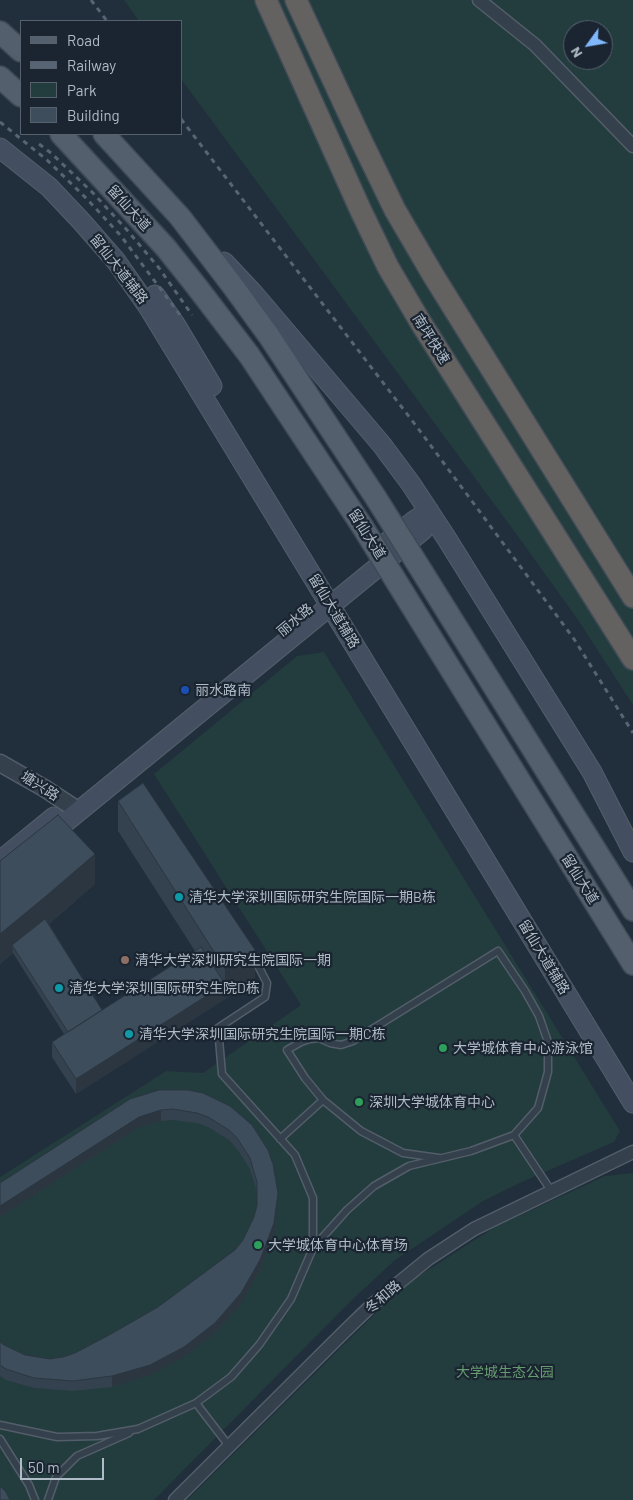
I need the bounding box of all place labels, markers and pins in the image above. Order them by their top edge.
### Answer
place label: 丽水路南 [195,682,251,698]
marker: 丽水路南 [179,684,191,696]
place label: 清华大学深圳国际研究生院国际一期B栋 [189,889,436,905]
marker: 清华大学深圳国际研究生院国际一期B栋 [173,891,185,903]
place label: 清华大学深圳研究生院国际一期 [135,952,331,968]
marker: 清华大学深圳研究生院国际一期 [119,954,131,966]
place label: 清华大学深圳国际研究生院D栋 [69,980,260,996]
marker: 清华大学深圳国际研究生院D栋 [53,982,65,994]
place label: 清华大学深圳国际研究生院国际一期C栋 [139,1026,385,1042]
marker: 清华大学深圳国际研究生院国际一期C栋 [123,1028,135,1040]
place label: 大学城体育中心游泳馆 [453,1040,593,1056]
marker: 大学城体育中心游泳馆 [437,1042,449,1054]
place label: 深圳大学城体育中心 [369,1094,495,1110]
marker: 深圳大学城体育中心 [353,1096,365,1108]
place label: 大学城体育中心体育场 [268,1237,408,1253]
marker: 大学城体育中心体育场 [252,1239,264,1251]

